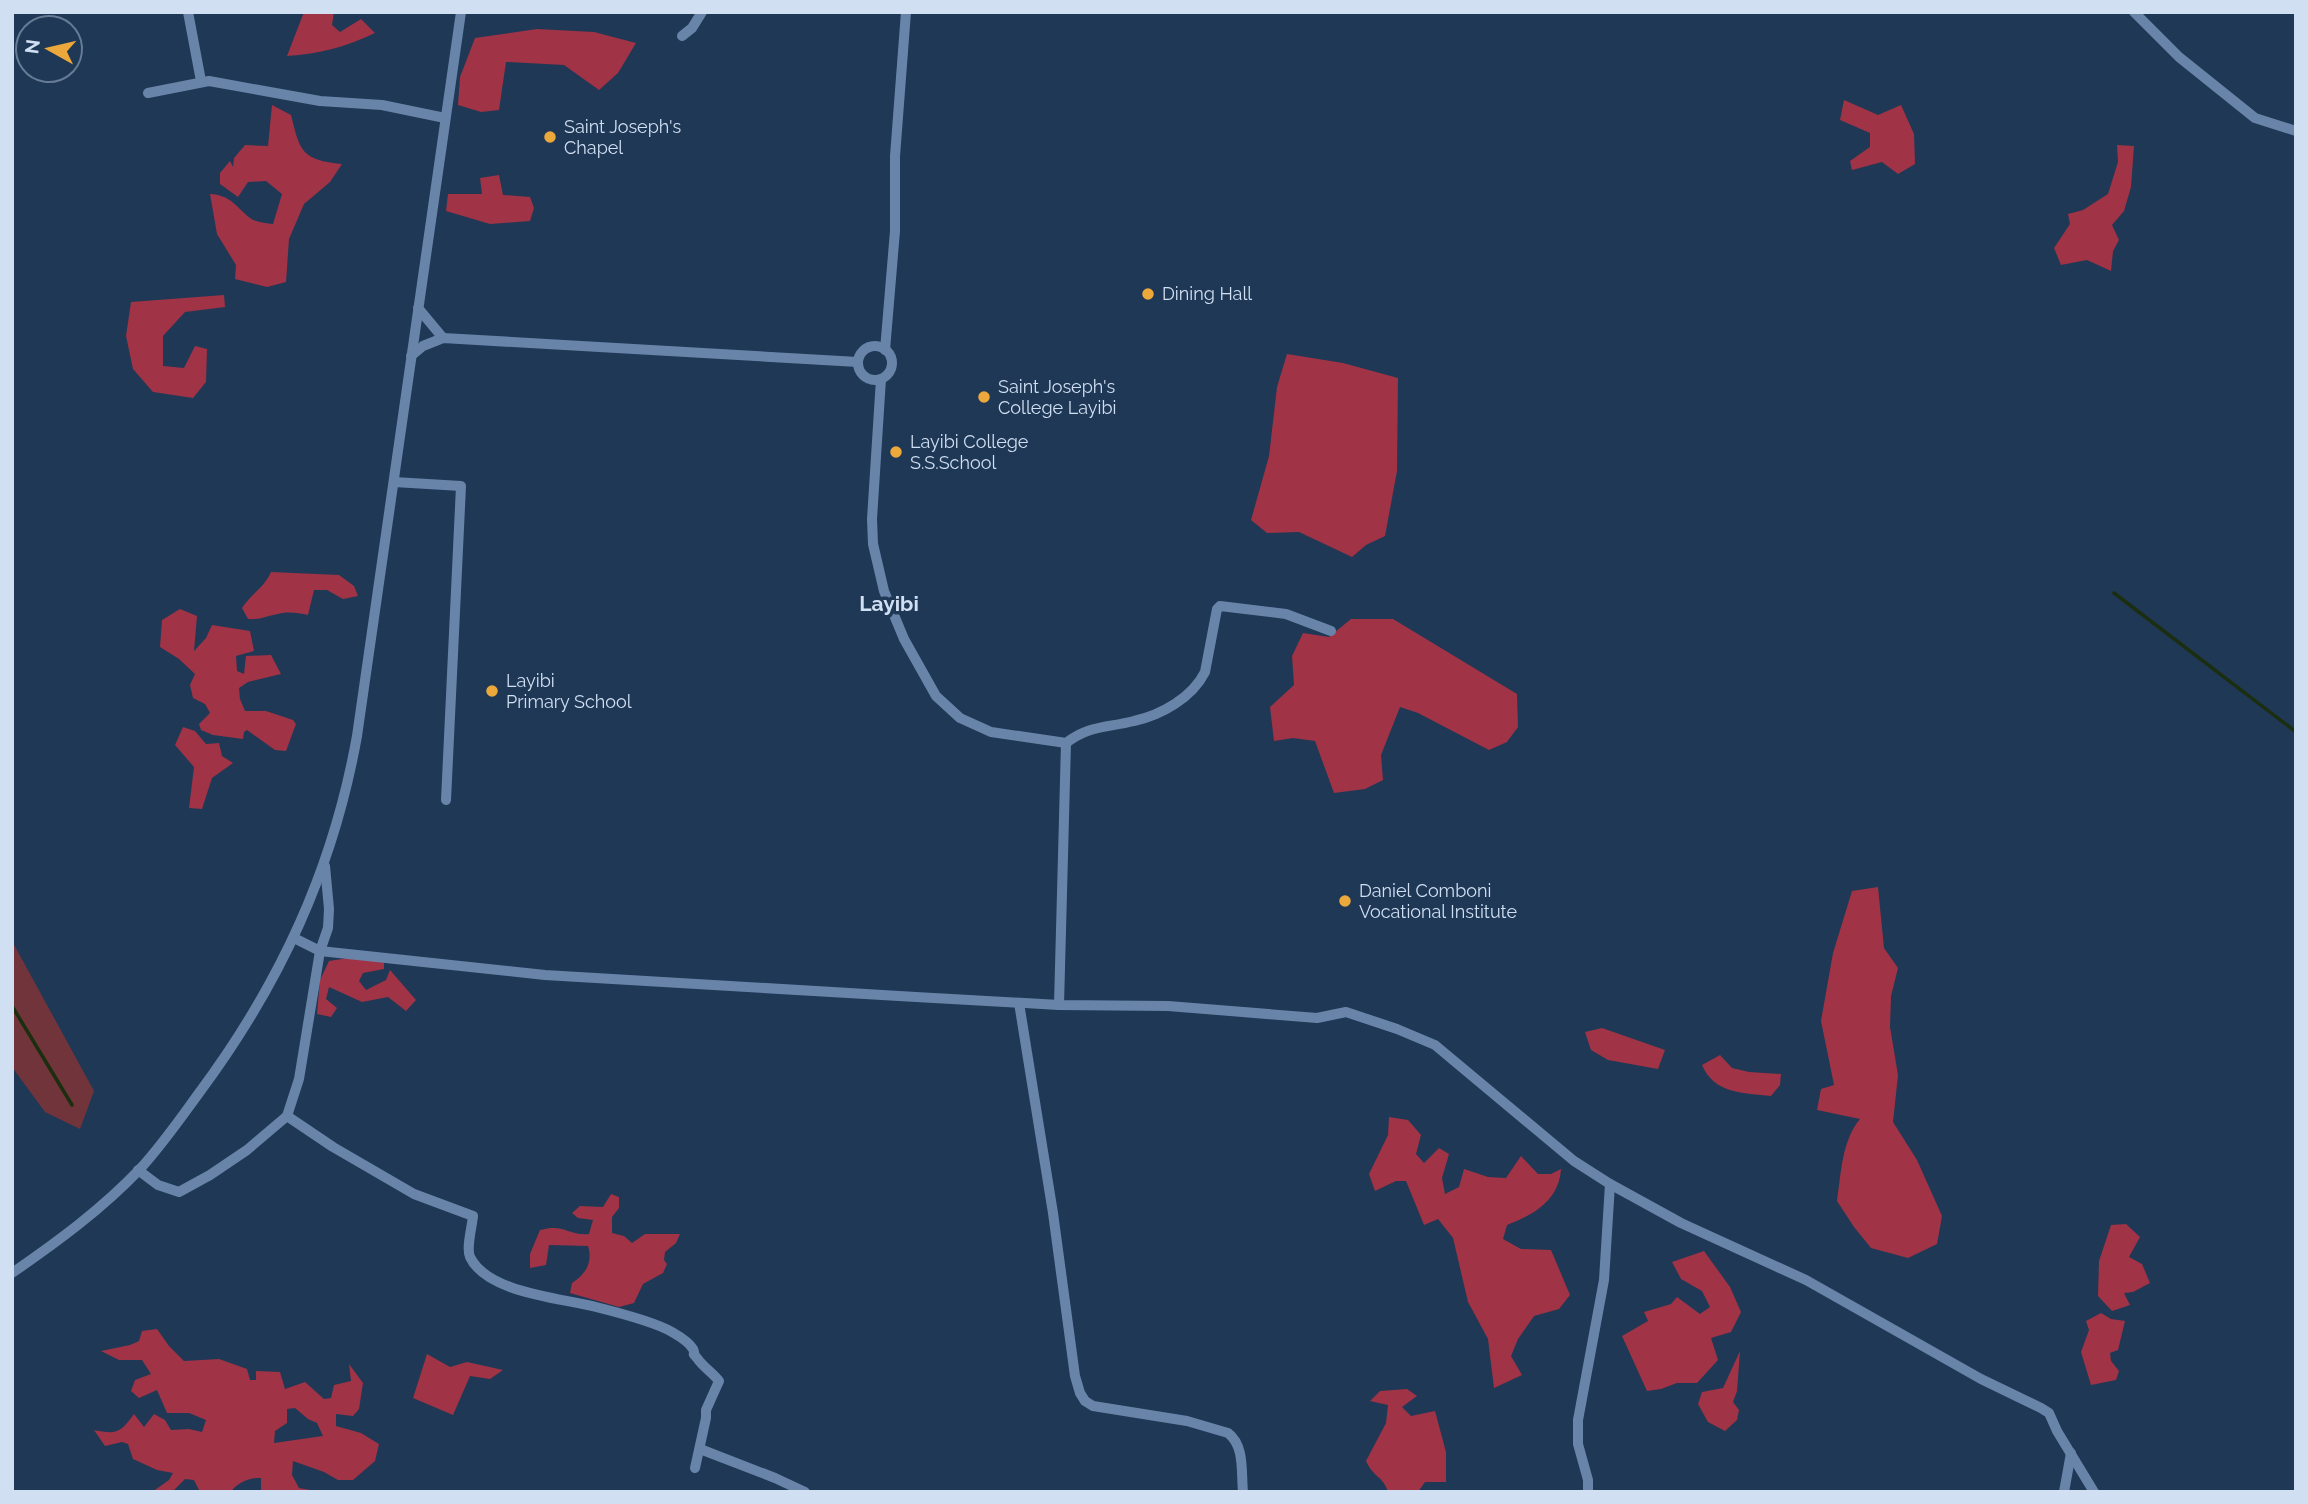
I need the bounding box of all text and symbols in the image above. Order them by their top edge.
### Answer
north arrow [14,14,84,84]
text: N [20,38,44,55]
place label: Saint Joseph's Chapel [564,116,681,158]
marker: Saint Joseph's Chapel [542,129,558,145]
place label: Dining Hall [1162,283,1252,304]
marker: Dining Hall [1140,286,1156,302]
place label: Saint Joseph's College Layibi [998,376,1116,418]
marker: Saint Joseph's College Layibi [976,389,992,405]
place label: Layibi College S.S.School [910,431,1029,473]
marker: Layibi College S.S.School [888,444,904,460]
district label: Layibi [859,591,919,616]
place label: Layibi Primary School [506,670,632,712]
marker: Layibi Primary School [484,683,500,699]
place label: Daniel Comboni Vocational Institute [1359,880,1517,922]
marker: Daniel Comboni Vocational Institute [1337,893,1353,909]

